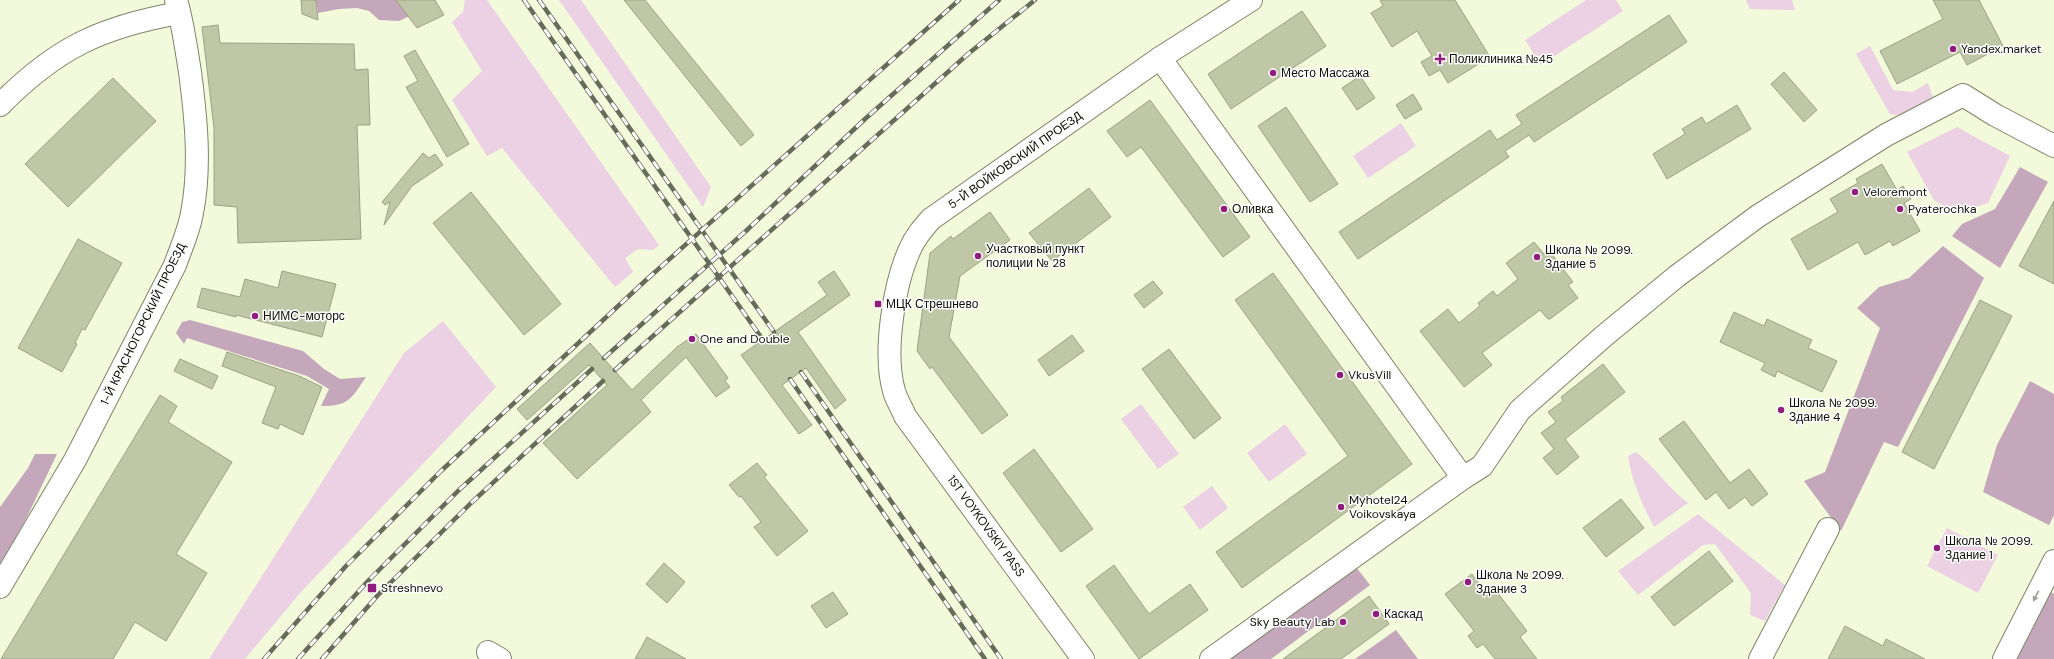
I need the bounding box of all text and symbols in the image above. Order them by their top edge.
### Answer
place label: Yandex.market [1961,41,2042,57]
marker: Yandex.market [1948,44,1958,54]
place label: Поликлиника №45 [1449,51,1553,67]
marker: Поликлиника №45 [1434,53,1446,65]
place label: Место Массажа [1281,65,1370,81]
marker: Место Массажа [1268,68,1278,78]
street label: 5-Й ВОЙКОВСКИЙ ПРОЕЗД [945,108,1085,212]
place label: Veloremont [1863,184,1928,200]
marker: Veloremont [1850,187,1860,197]
place label: Оливка [1232,201,1274,217]
place label: Pyaterochka [1908,201,1977,217]
marker: Оливка [1219,204,1229,214]
marker: Pyaterochka [1895,204,1905,214]
street label: 1-Й КРАСНОГОРСКИЙ ПРОЕЗД [97,240,189,408]
place label: Участковый пункт полиции № 28 [986,241,1086,271]
place label: Школа № 2099. Здание 5 [1545,242,1633,272]
marker: Участковый пункт полиции № 28 [973,251,983,261]
marker: Школа № 2099. Здание 5 [1532,252,1542,262]
place label: МЦК Стрешнево [886,296,979,312]
marker: МЦК Стрешнево [873,299,883,309]
place label: НИМС-моторс [263,308,345,324]
marker: НИМС-моторс [250,311,260,321]
place label: One and Double [700,331,790,347]
marker: One and Double [687,334,697,344]
place label: VkusVill [1348,367,1391,383]
marker: VkusVill [1335,370,1345,380]
place label: Школа № 2099. Здание 4 [1789,395,1877,425]
marker: Школа № 2099. Здание 4 [1776,405,1786,415]
street label: 1ST VOYKOVSKIY PASS [944,472,1028,580]
place label: Myhotel24 Voikovskaya [1349,492,1416,522]
marker: Myhotel24 Voikovskaya [1336,502,1346,512]
place label: Школа № 2099. Здание 1 [1945,533,2033,563]
marker: Школа № 2099. Здание 1 [1932,543,1942,553]
place label: Школа № 2099. Здание 3 [1476,567,1564,597]
marker: Школа № 2099. Здание 3 [1463,577,1473,587]
place label: Streshnevo [381,580,443,596]
marker: Streshnevo [366,582,378,594]
one-way arrow [2033,590,2039,602]
place label: Каскад [1384,606,1423,622]
marker: Каскад [1371,609,1381,619]
place label: Sky Beauty Lab [1250,614,1335,630]
marker: Sky Beauty Lab [1338,617,1348,627]

